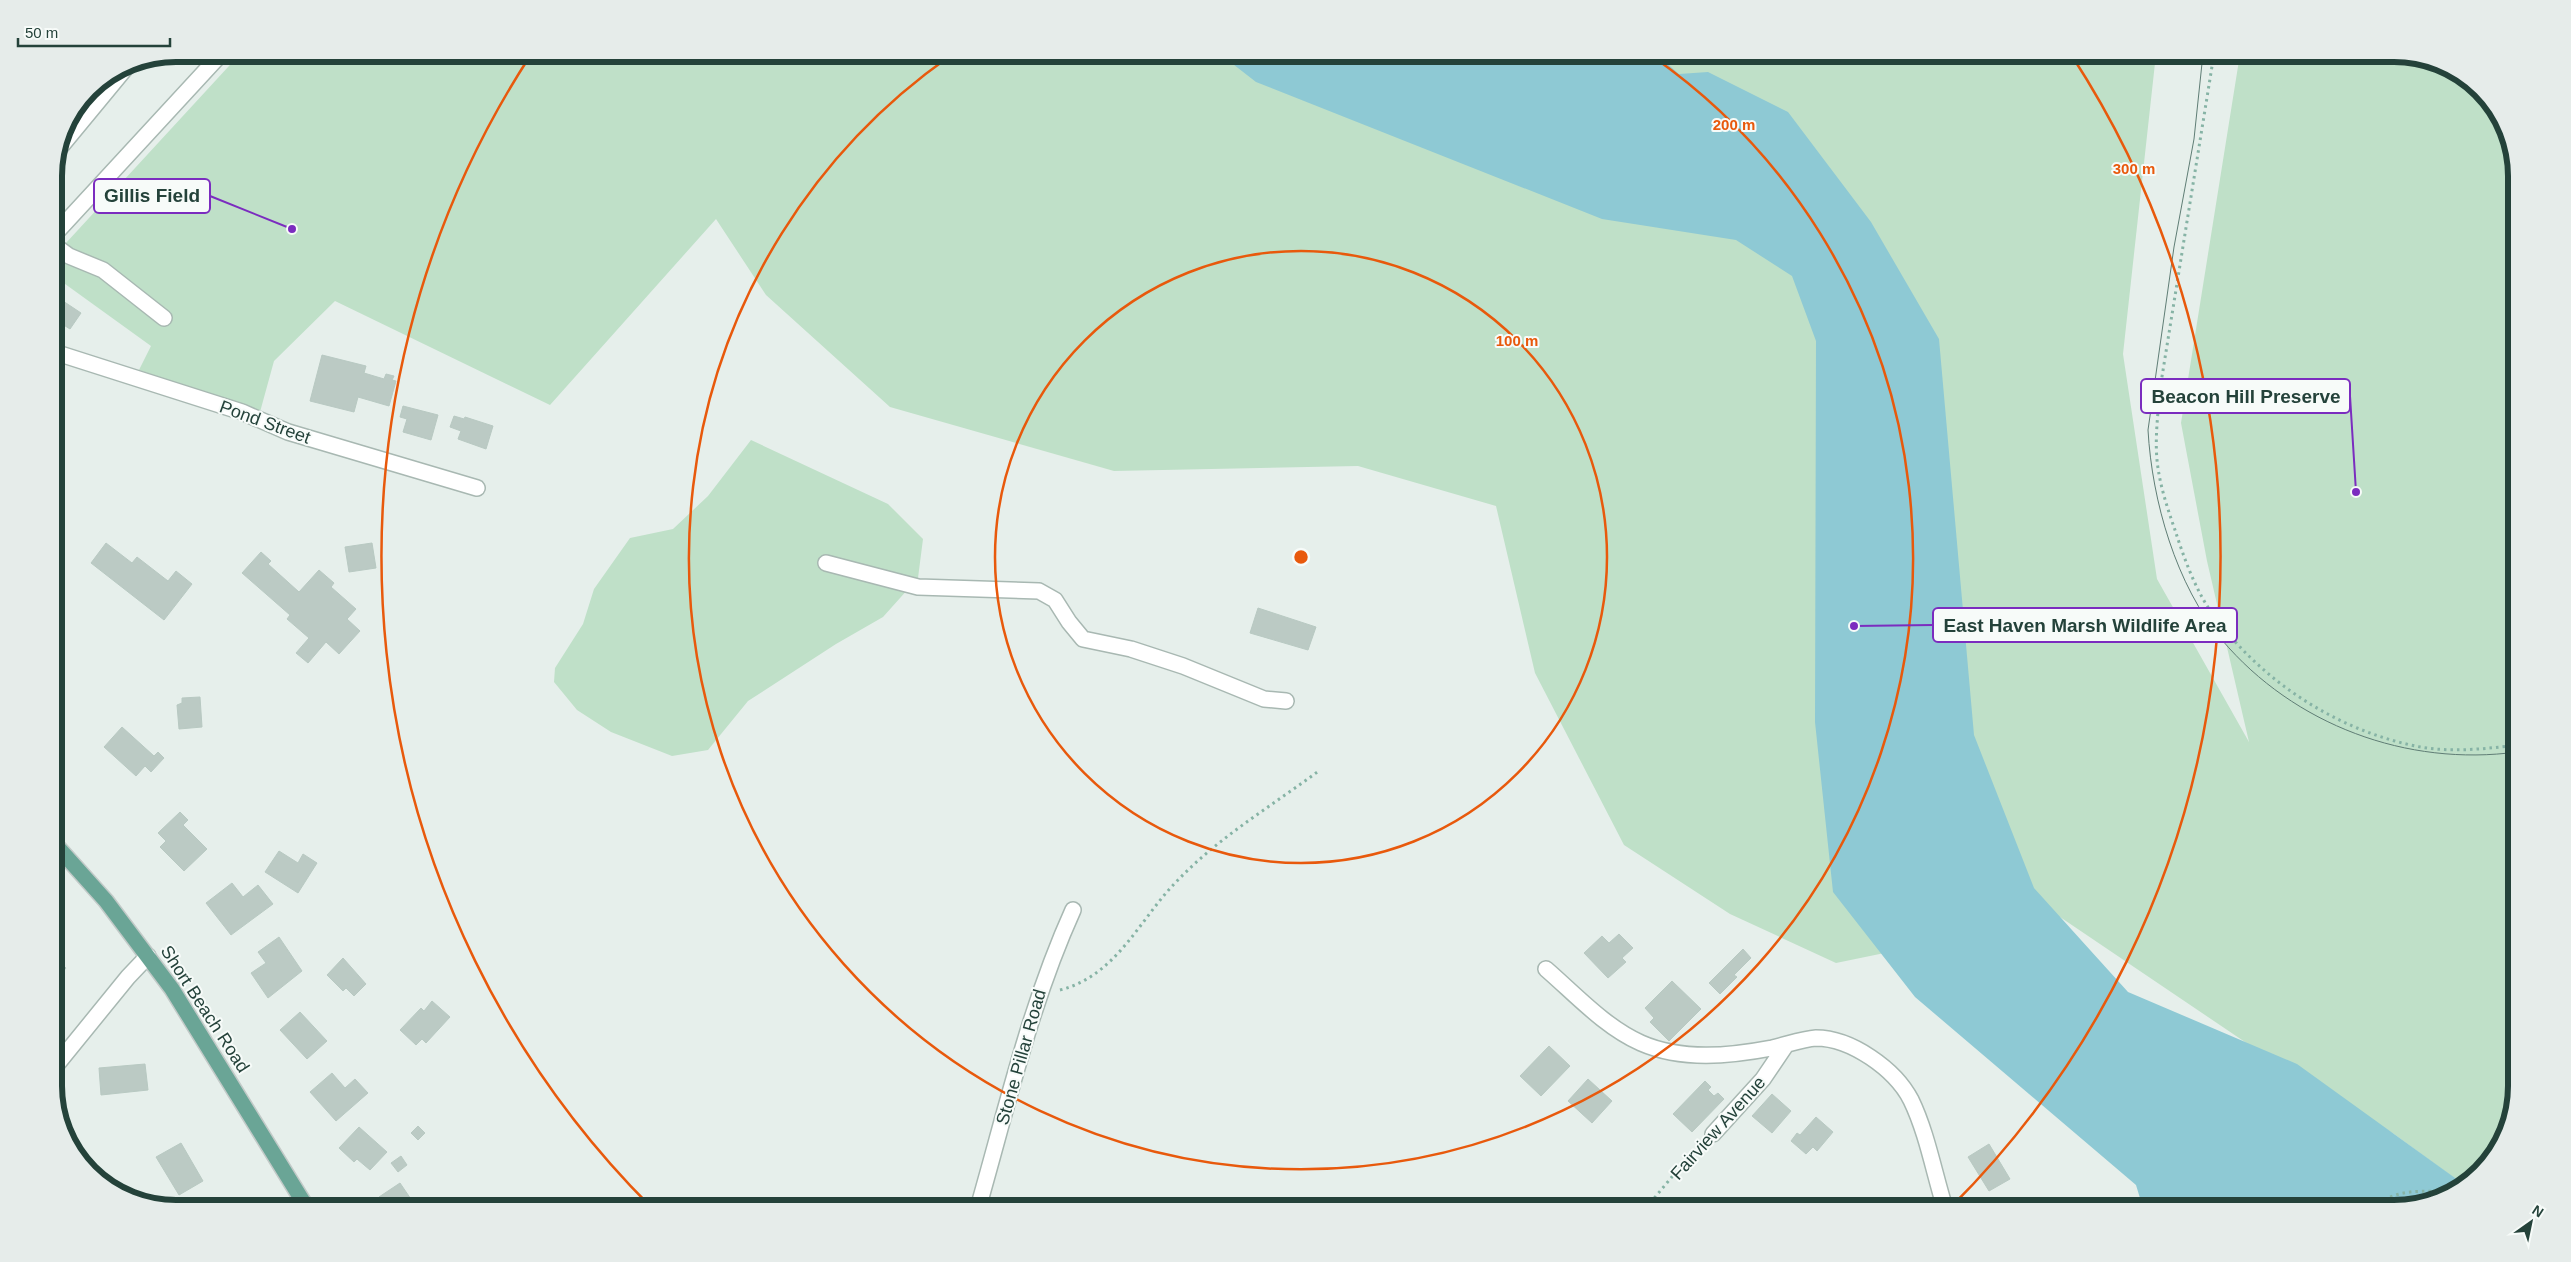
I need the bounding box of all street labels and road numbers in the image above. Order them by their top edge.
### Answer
street label: Pond Street [217,396,313,448]
street label: Short Beach Road [157,942,253,1076]
street label: Stone Pillar Road [992,987,1050,1127]
street label: Fairview Avenue [1666,1072,1770,1184]

